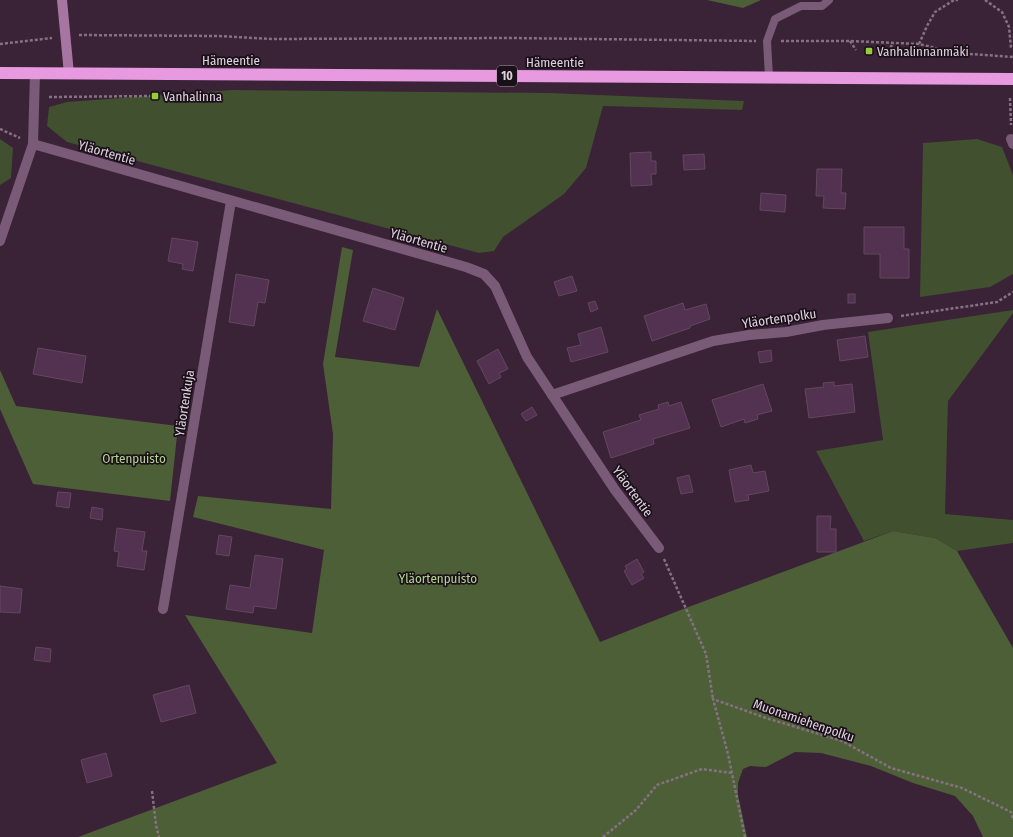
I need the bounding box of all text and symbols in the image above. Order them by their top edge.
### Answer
place label: Vanhalinnanmäki [877,44,969,59]
marker: Vanhalinnanmäki [864,46,874,56]
street label: Hämeentie [202,53,260,68]
street label: Hämeentie [526,55,584,70]
road number: 10 [497,66,517,86]
place label: Vanhalinna [163,89,222,104]
marker: Vanhalinna [150,91,160,101]
street label: Yläortentie [77,137,137,168]
street label: Yläortentie [389,225,449,256]
street label: Yläortenpolku [741,306,817,331]
street label: Yläortenkuja [172,369,197,437]
park label: Ortenpuisto [102,451,166,466]
street label: Yläortentie [609,463,656,519]
park label: Yläortenpuisto [399,571,477,586]
street label: Muonamiehenpolku [751,696,856,745]

